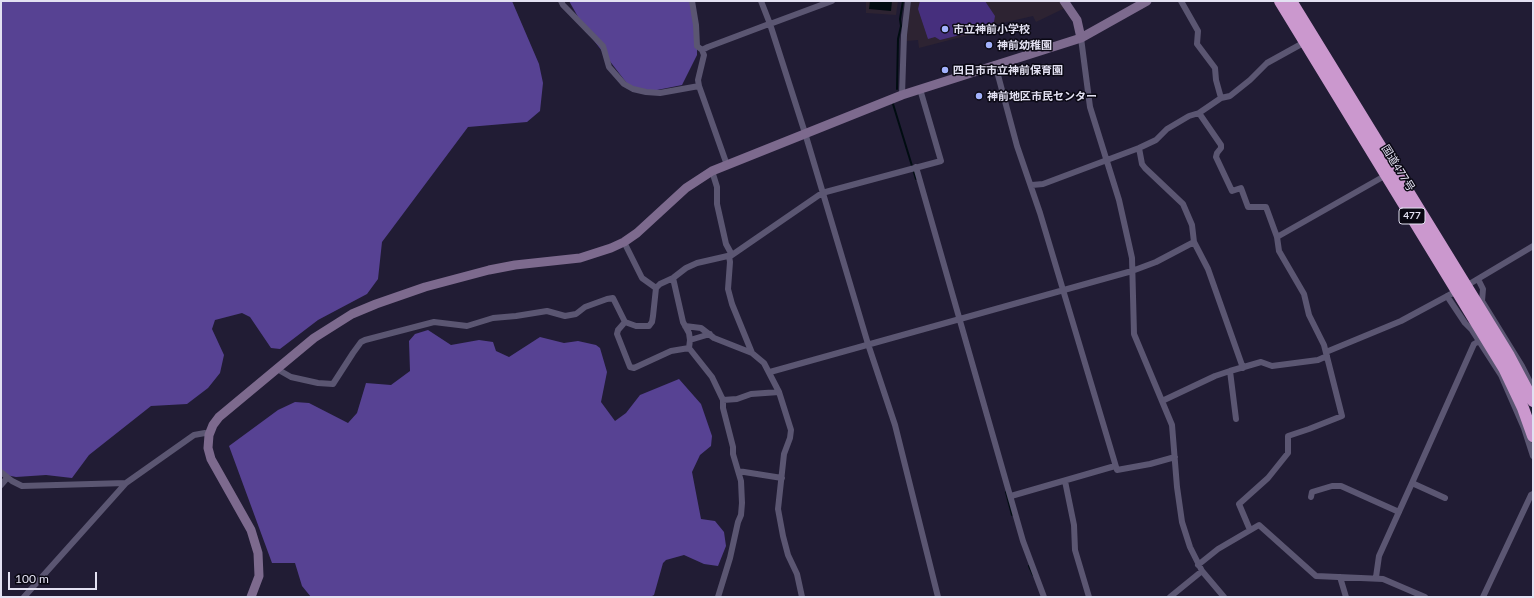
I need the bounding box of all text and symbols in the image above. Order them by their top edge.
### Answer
place label: 市立神前小学校 [953,22,1030,36]
marker: 市立神前小学校 [940,24,950,34]
place label: 神前幼稚園 [997,38,1052,52]
marker: 神前幼稚園 [984,40,994,50]
place label: 四日市市立神前保育園 [953,63,1063,77]
marker: 四日市市立神前保育園 [940,65,950,75]
place label: 神前地区市民センター [987,89,1097,103]
marker: 神前地区市民センター [974,91,984,101]
street label: 国道477号 [1379,142,1417,194]
road number: 477 [1399,208,1425,224]
scale bar [10,564,99,590]
text: 100 m [15,571,49,586]

